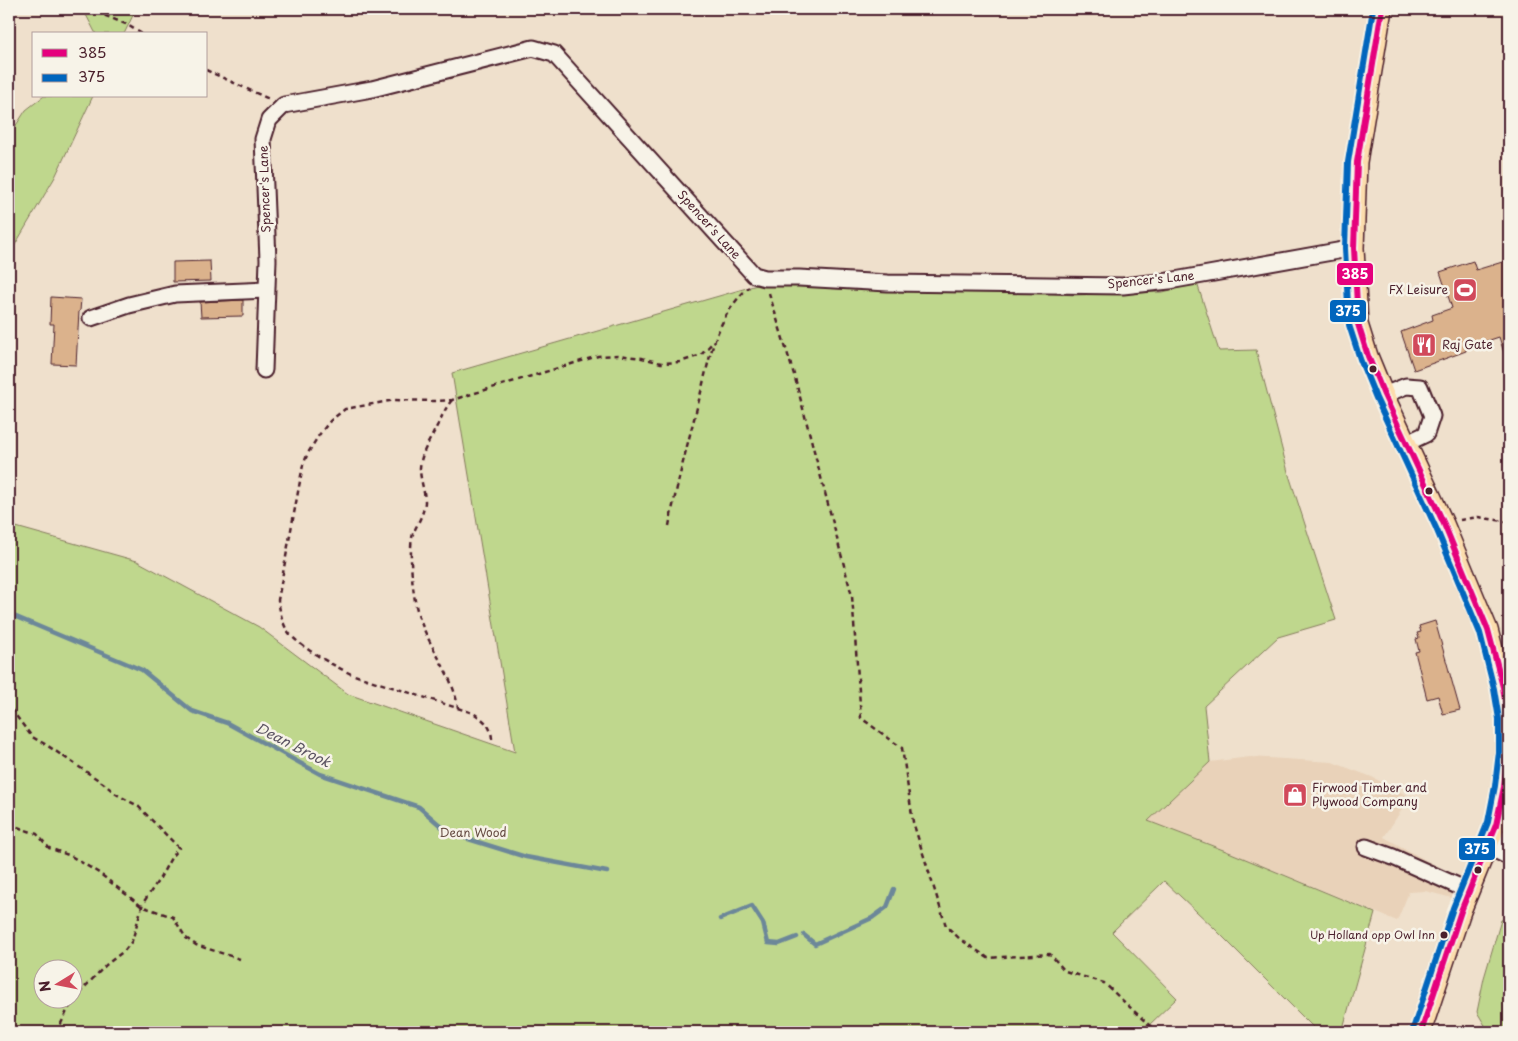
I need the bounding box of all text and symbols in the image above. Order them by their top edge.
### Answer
legend [32,32,208,98]
text: 385 [78,40,106,63]
text: 375 [78,64,105,87]
street label: Spencer's Lane [253,145,275,233]
street label: Spencer's Lane [674,186,746,263]
line badge: 385 [1336,262,1374,286]
text: 385 [1342,263,1368,284]
street label: Spencer's Lane [1107,265,1195,293]
sports icon: FX Leisure [1452,277,1478,303]
place label: FX Leisure [1389,280,1448,298]
line badge: 375 [1329,299,1367,323]
text: 375 [1335,300,1361,321]
restaurant icon: Raj Gate [1411,332,1437,358]
place label: Raj Gate [1442,335,1493,353]
unlabelled marker [1368,364,1378,374]
unlabelled marker [1424,486,1434,496]
water label: Dean Brook [252,717,335,773]
place label: Firwood Timber and Plywood Company [1312,778,1428,810]
shop icon: Firwood Timber and Plywood Company [1282,782,1308,808]
park label: Dean Wood [439,823,507,841]
line badge: 375 [1458,837,1496,861]
text: 375 [1464,838,1490,859]
unlabelled marker [1473,865,1483,875]
place label: Up Holland opp Owl Inn [1310,926,1435,943]
marker: Up Holland opp Owl Inn [1439,930,1449,940]
north arrow [32,958,82,1008]
text: N [33,979,56,994]

